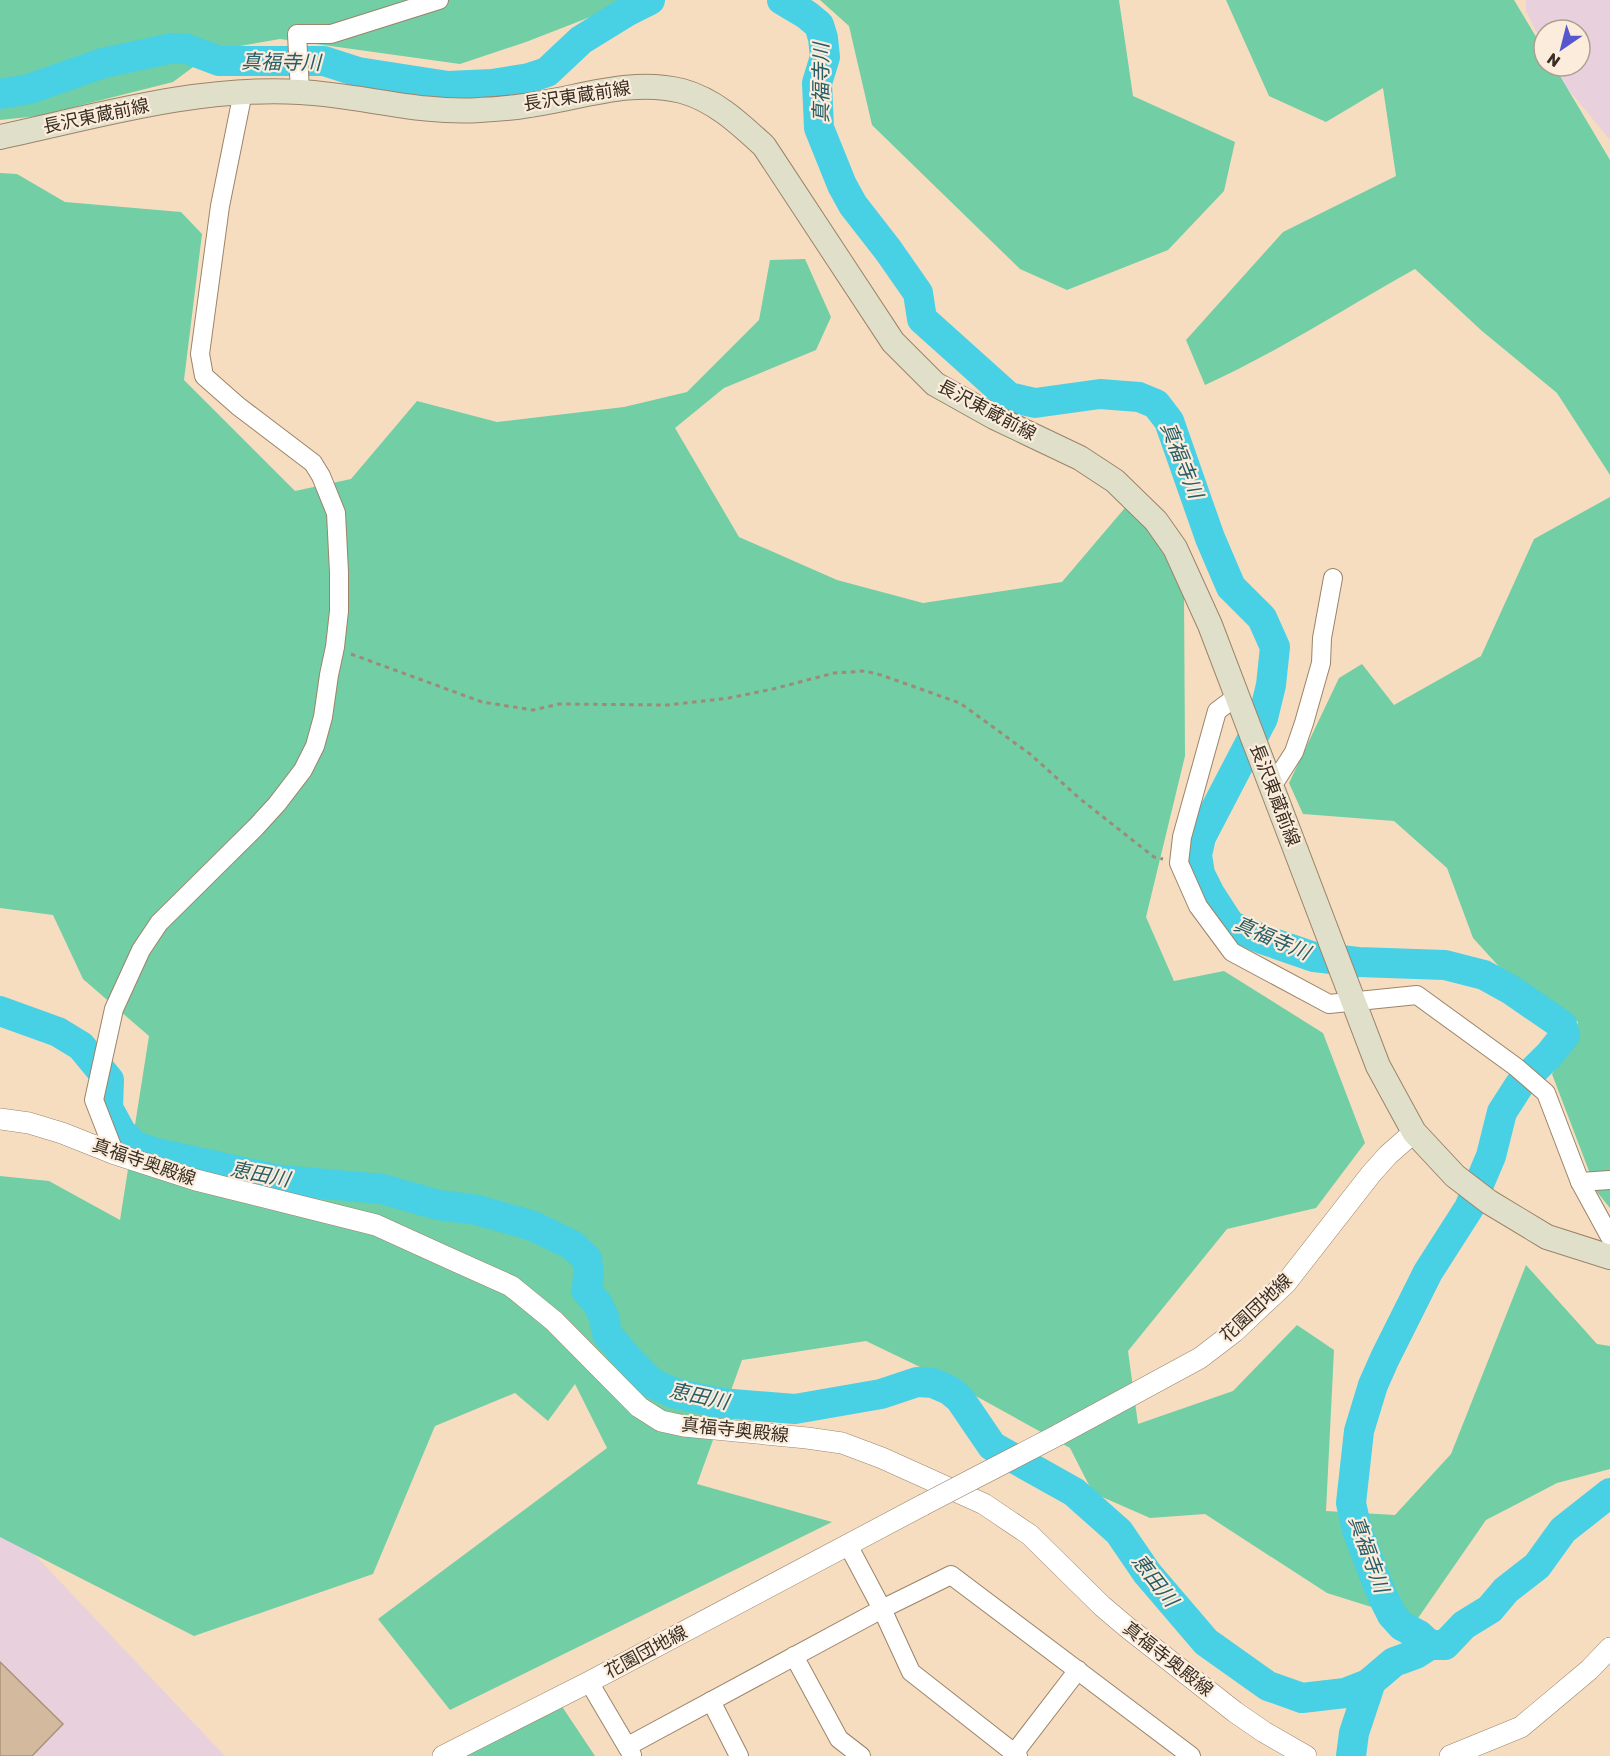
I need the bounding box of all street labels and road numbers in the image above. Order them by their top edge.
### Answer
street label: 長沢東蔵前線 [522,77,632,115]
street label: 長沢東蔵前線 [41,94,151,138]
street label: 長沢東蔵前線 [934,375,1040,445]
street label: 長沢東蔵前線 [1245,741,1305,849]
street label: 真福寺奥殿線 [89,1134,199,1190]
street label: 花園団地線 [1216,1269,1296,1347]
street label: 真福寺奥殿線 [680,1413,790,1447]
street label: 真福寺奥殿線 [1119,1617,1217,1701]
street label: 花園団地線 [601,1621,691,1683]

